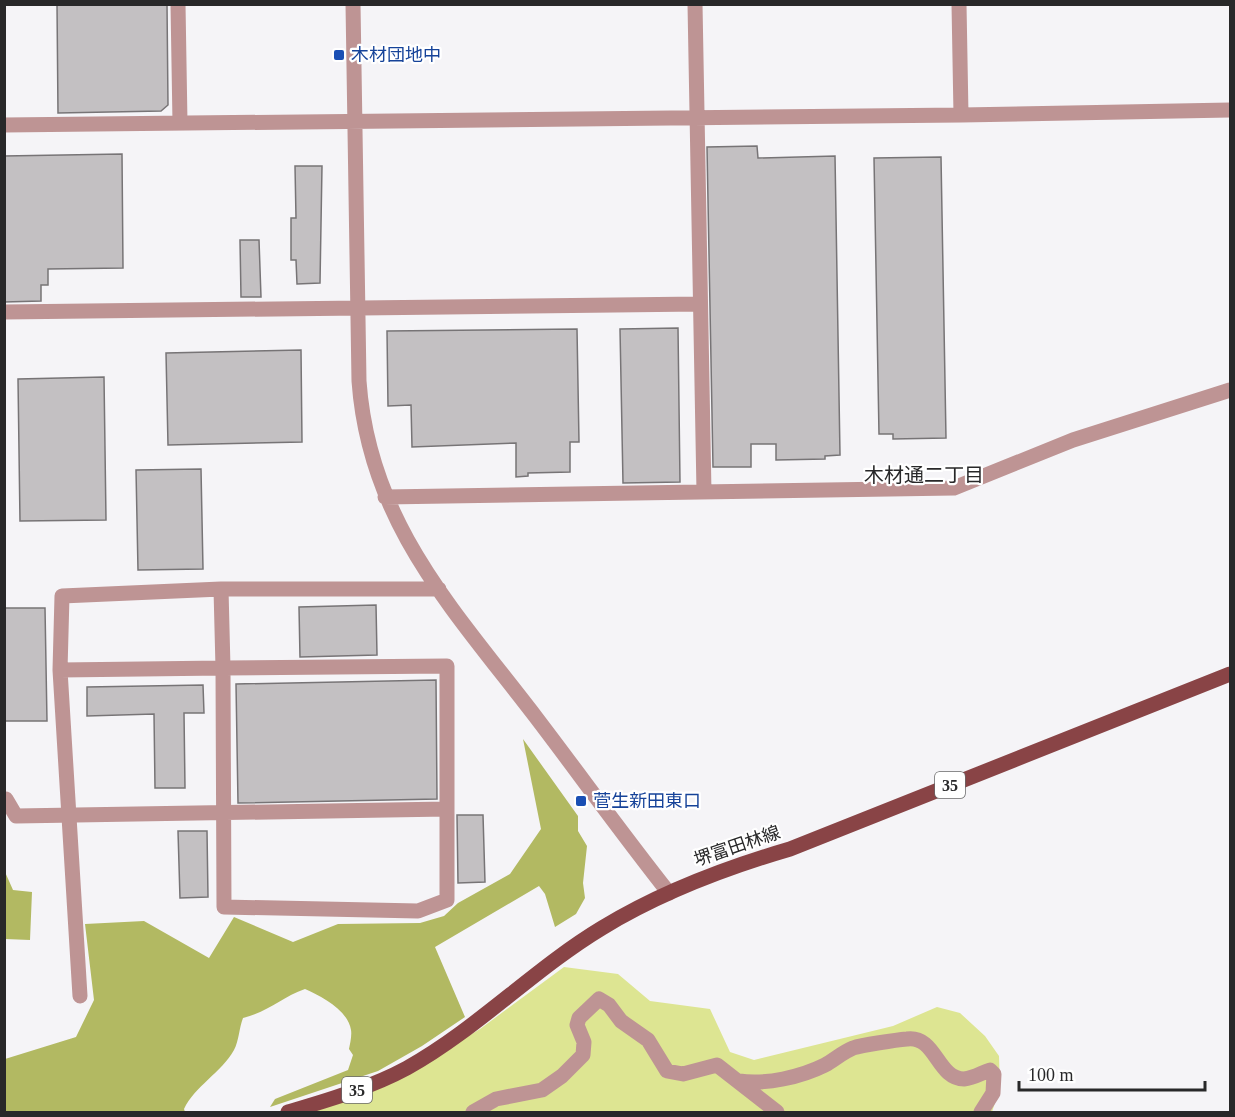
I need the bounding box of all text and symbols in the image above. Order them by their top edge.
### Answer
place label: 木材団地中 [351,45,441,65]
marker: 木材団地中 [332,48,346,62]
district label: 木材通二丁目 [864,464,984,486]
road number: 35 [935,772,965,798]
place label: 菅生新田東口 [593,791,701,811]
marker: 菅生新田東口 [574,794,588,808]
street label: 堺富田林線 [691,822,783,870]
scale bar [1019,1054,1205,1092]
text: 100 m [1028,1065,1074,1085]
road number: 35 [342,1077,372,1103]

